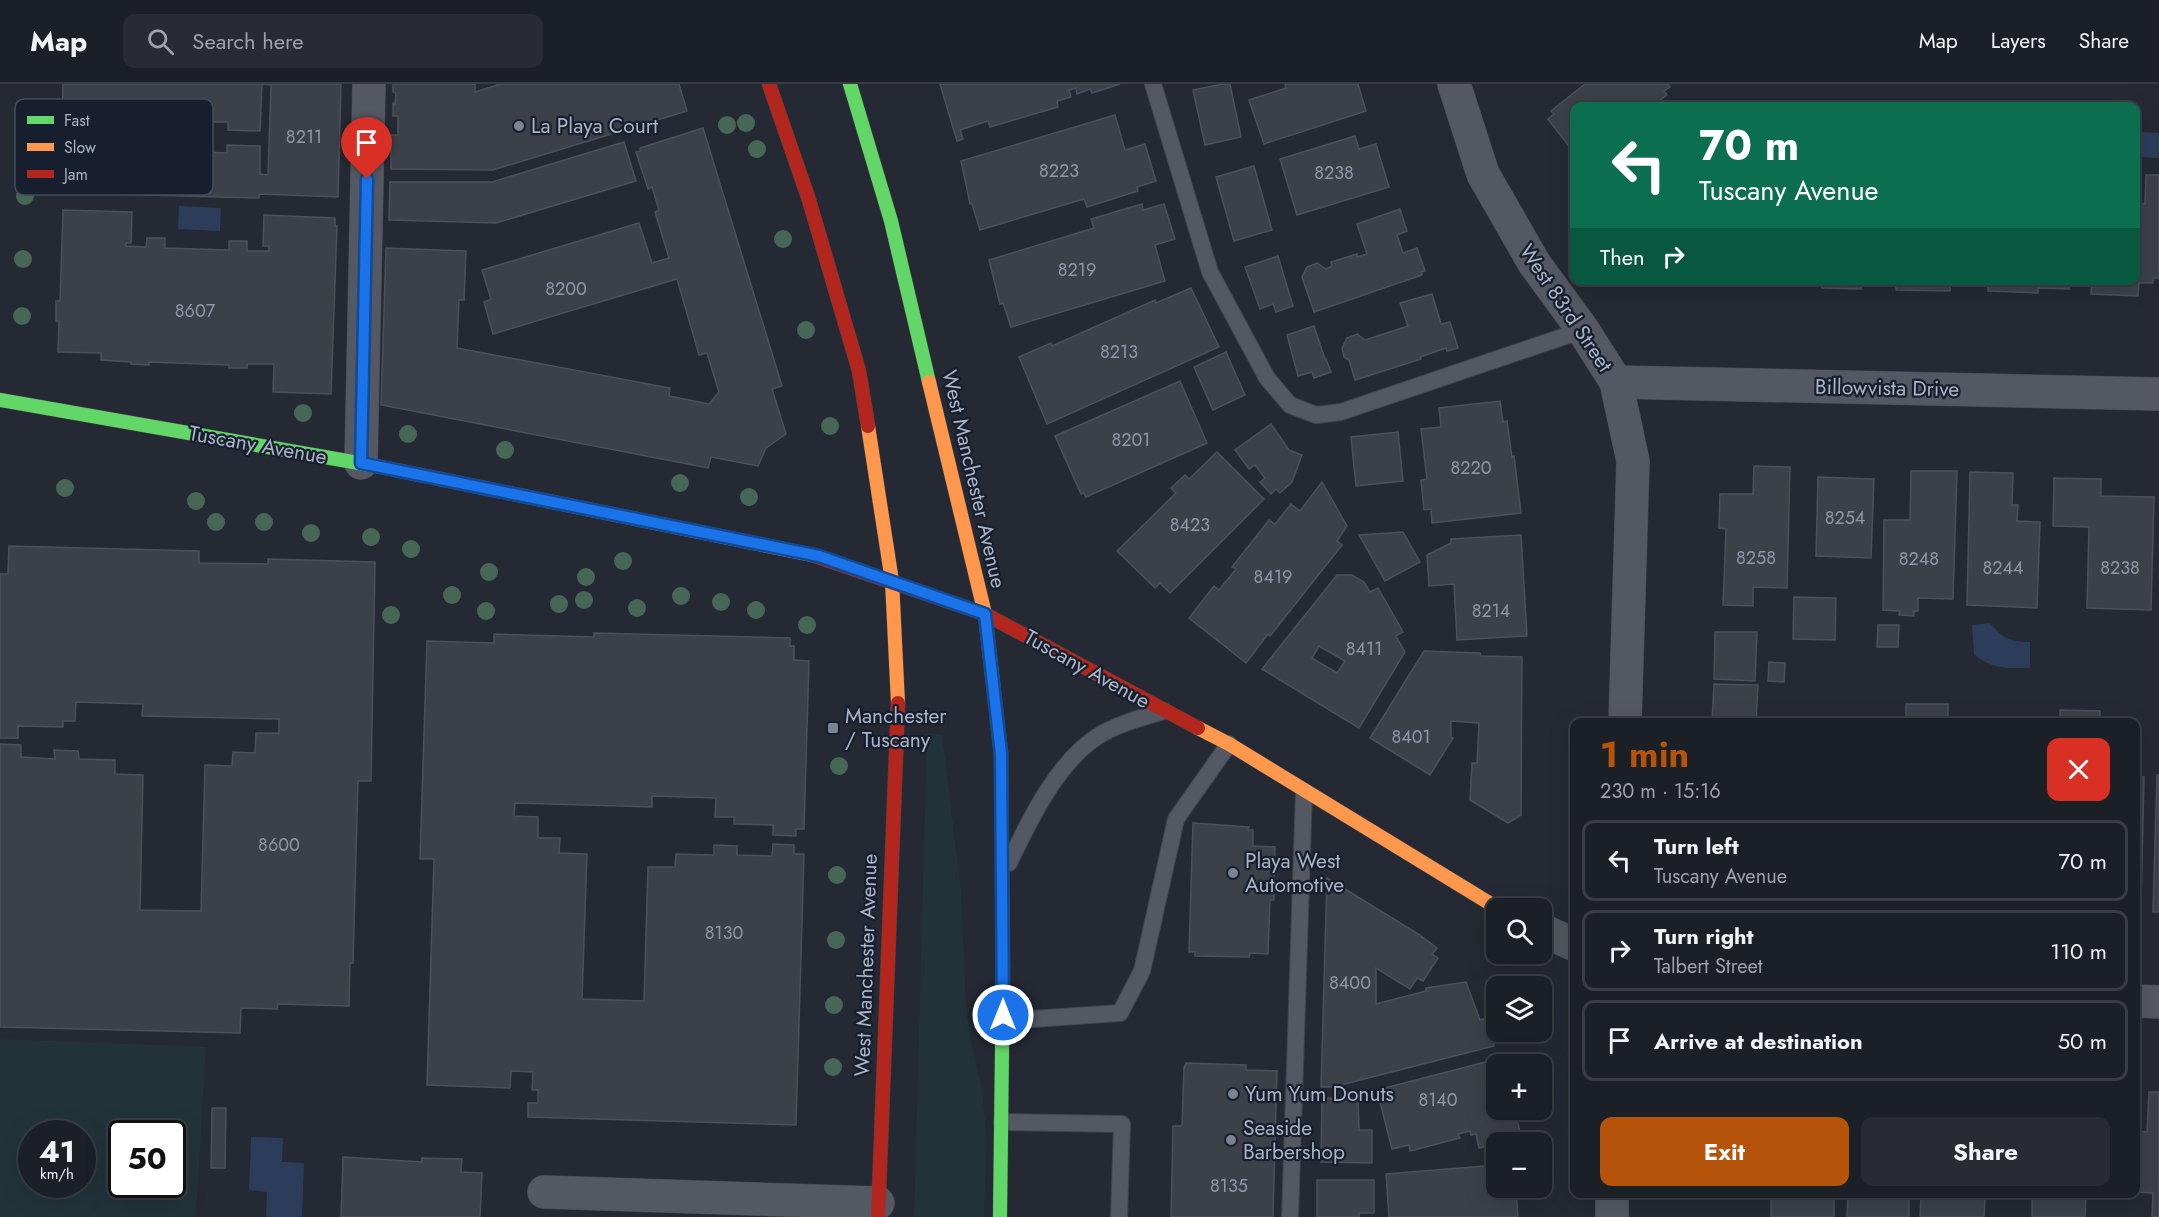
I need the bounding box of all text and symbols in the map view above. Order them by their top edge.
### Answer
search box [123,14,543,68]
text: Map [30,21,87,62]
icon: search [144,25,177,58]
text: Search here [192,25,304,57]
text: Map [1919,26,1958,56]
text: Layers [1991,26,2046,56]
text: Share [2079,26,2129,56]
legend [15,99,213,195]
text: Fast [64,109,90,132]
place label: La Playa Court [531,111,658,141]
text: 70 m [1699,115,1799,176]
pin [341,117,392,179]
marker: La Playa Court [512,119,526,133]
house number: 8211 [286,124,322,150]
icon: arrive [350,126,383,159]
icon: left [1600,126,1678,204]
text: Slow [64,136,96,159]
house number: 8223 [1039,158,1079,184]
house number: 8238 [1314,160,1354,186]
text: Jam [62,163,88,186]
text: Tuscany Avenue [1699,171,1878,210]
street label: West 83rd Street [1512,238,1620,378]
icon: right [1657,240,1690,273]
text: Then [1600,241,1645,273]
house number: 8219 [1058,257,1096,283]
house number: 8200 [545,276,587,302]
house number: 8607 [175,298,216,324]
house number: 8213 [1100,339,1138,365]
street label: West Manchester Avenue [934,367,1014,591]
street label: Billowvista Drive [1815,372,1960,404]
street label: Tuscany Avenue [187,418,330,472]
house number: 8201 [1112,427,1150,453]
house number: 8220 [1450,455,1492,481]
house number: 8254 [1825,505,1865,531]
house number: 8423 [1170,512,1210,538]
house number: 8258 [1736,545,1776,571]
house number: 8248 [1899,546,1939,572]
house number: 8244 [1982,555,2024,581]
house number: 8238 [2100,555,2140,581]
house number: 8419 [1254,564,1292,590]
house number: 8214 [1472,598,1510,624]
street label: Tuscany Avenue [1019,622,1155,716]
house number: 8411 [1346,636,1382,662]
place label: Manchester / Tuscany [845,701,947,755]
marker: Manchester / Tuscany [826,721,840,735]
house number: 8401 [1391,724,1431,750]
text: 1 min [1600,728,1689,780]
button: close [2047,738,2110,801]
text: 230 m · 15:16 [1600,777,1721,806]
text: Turn left [1654,830,1739,862]
house number: 8600 [258,832,300,858]
icon: left [1603,844,1636,877]
text: 70 m [2058,845,2107,877]
place label: Playa West Automotive [1245,846,1344,900]
street label: West Manchester Avenue [847,853,885,1077]
text: Tuscany Avenue [1654,862,1787,891]
marker: Playa West Automotive [1226,866,1240,880]
map controls [1486,898,1552,1198]
button: search [1486,898,1552,964]
house number: 8130 [705,920,743,946]
text: Turn right [1654,920,1754,952]
icon: right [1603,934,1636,967]
text: 110 m [2050,935,2107,967]
text: Talbert Street [1654,952,1763,981]
house number: 8400 [1329,970,1371,996]
button: layers [1486,976,1552,1042]
position arrow [971,983,1035,1047]
icon: arrive [1603,1024,1636,1057]
text: Arrive at destination [1654,1025,1863,1057]
text: 50 m [2058,1025,2107,1057]
button: + [1486,1054,1552,1120]
place label: Yum Yum Donuts [1245,1079,1394,1109]
marker: Yum Yum Donuts [1226,1087,1240,1101]
house number: 8140 [1418,1087,1458,1113]
place label: Seaside Barbershop [1243,1113,1345,1167]
button: Exit [1600,1117,1849,1186]
button: Share [1861,1117,2110,1186]
speed limit sign: 50 [108,1120,186,1198]
text: 41 [39,1130,75,1173]
button: − [1486,1132,1552,1198]
marker: Seaside Barbershop [1224,1133,1238,1147]
text: km/h [40,1163,74,1185]
house number: 8135 [1210,1173,1248,1199]

